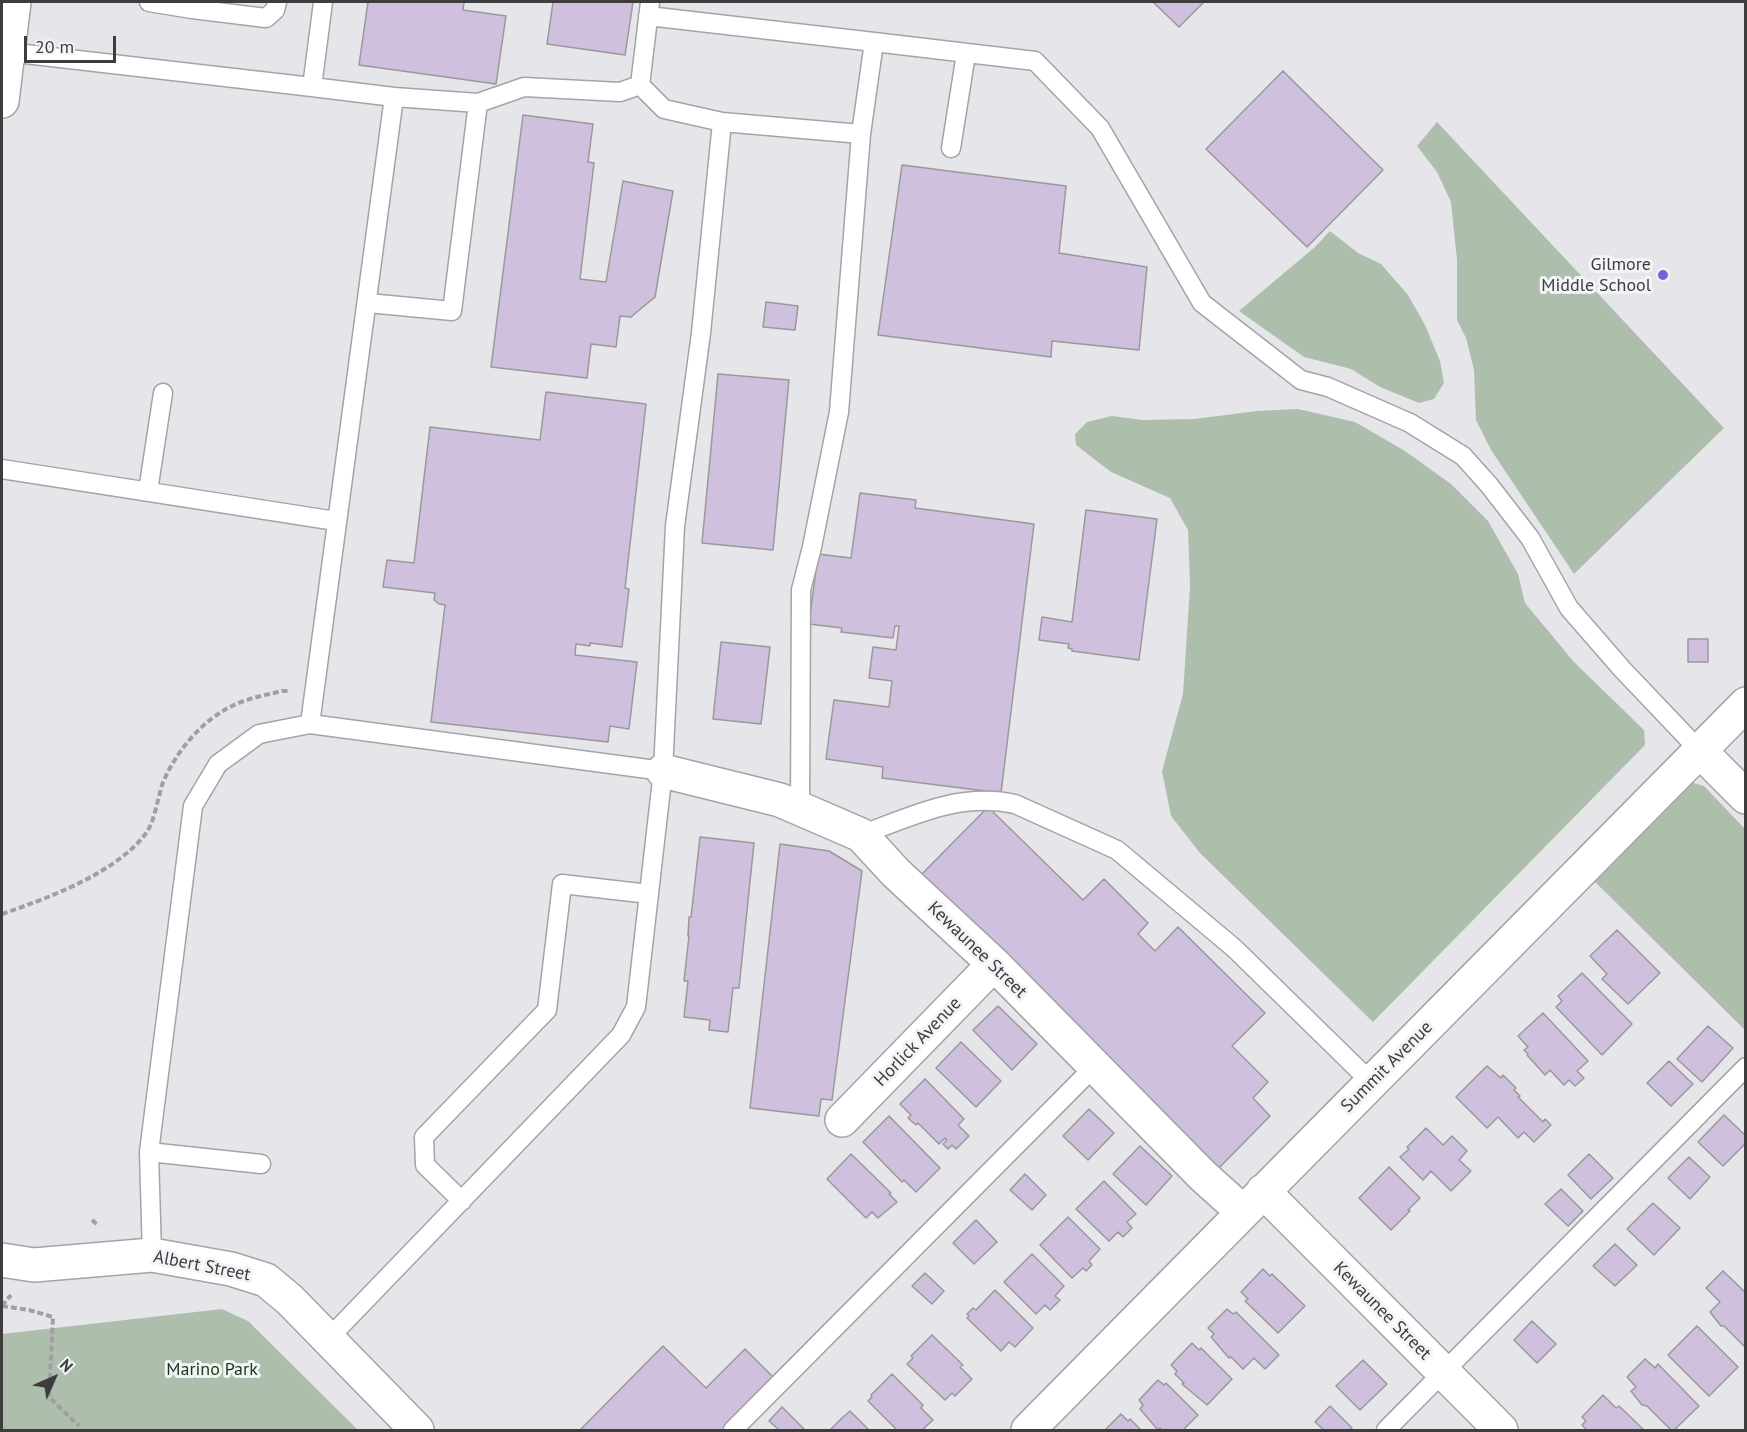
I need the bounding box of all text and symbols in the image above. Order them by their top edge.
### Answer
scale bar [27,24,118,62]
text: 20 m [35,35,74,58]
place label: Gilmore Middle School [1541,254,1651,296]
marker: Gilmore Middle School [1656,268,1670,282]
street label: Kewaunee Street [923,897,1031,1003]
street label: Horlick Avenue [870,993,966,1091]
street label: Summit Avenue [1337,1017,1437,1117]
street label: Albert Street [152,1246,252,1286]
street label: Kewaunee Street [1329,1258,1435,1364]
north arrow [24,1348,84,1408]
text: N [56,1354,78,1376]
park label: Marino Park [166,1359,258,1381]

